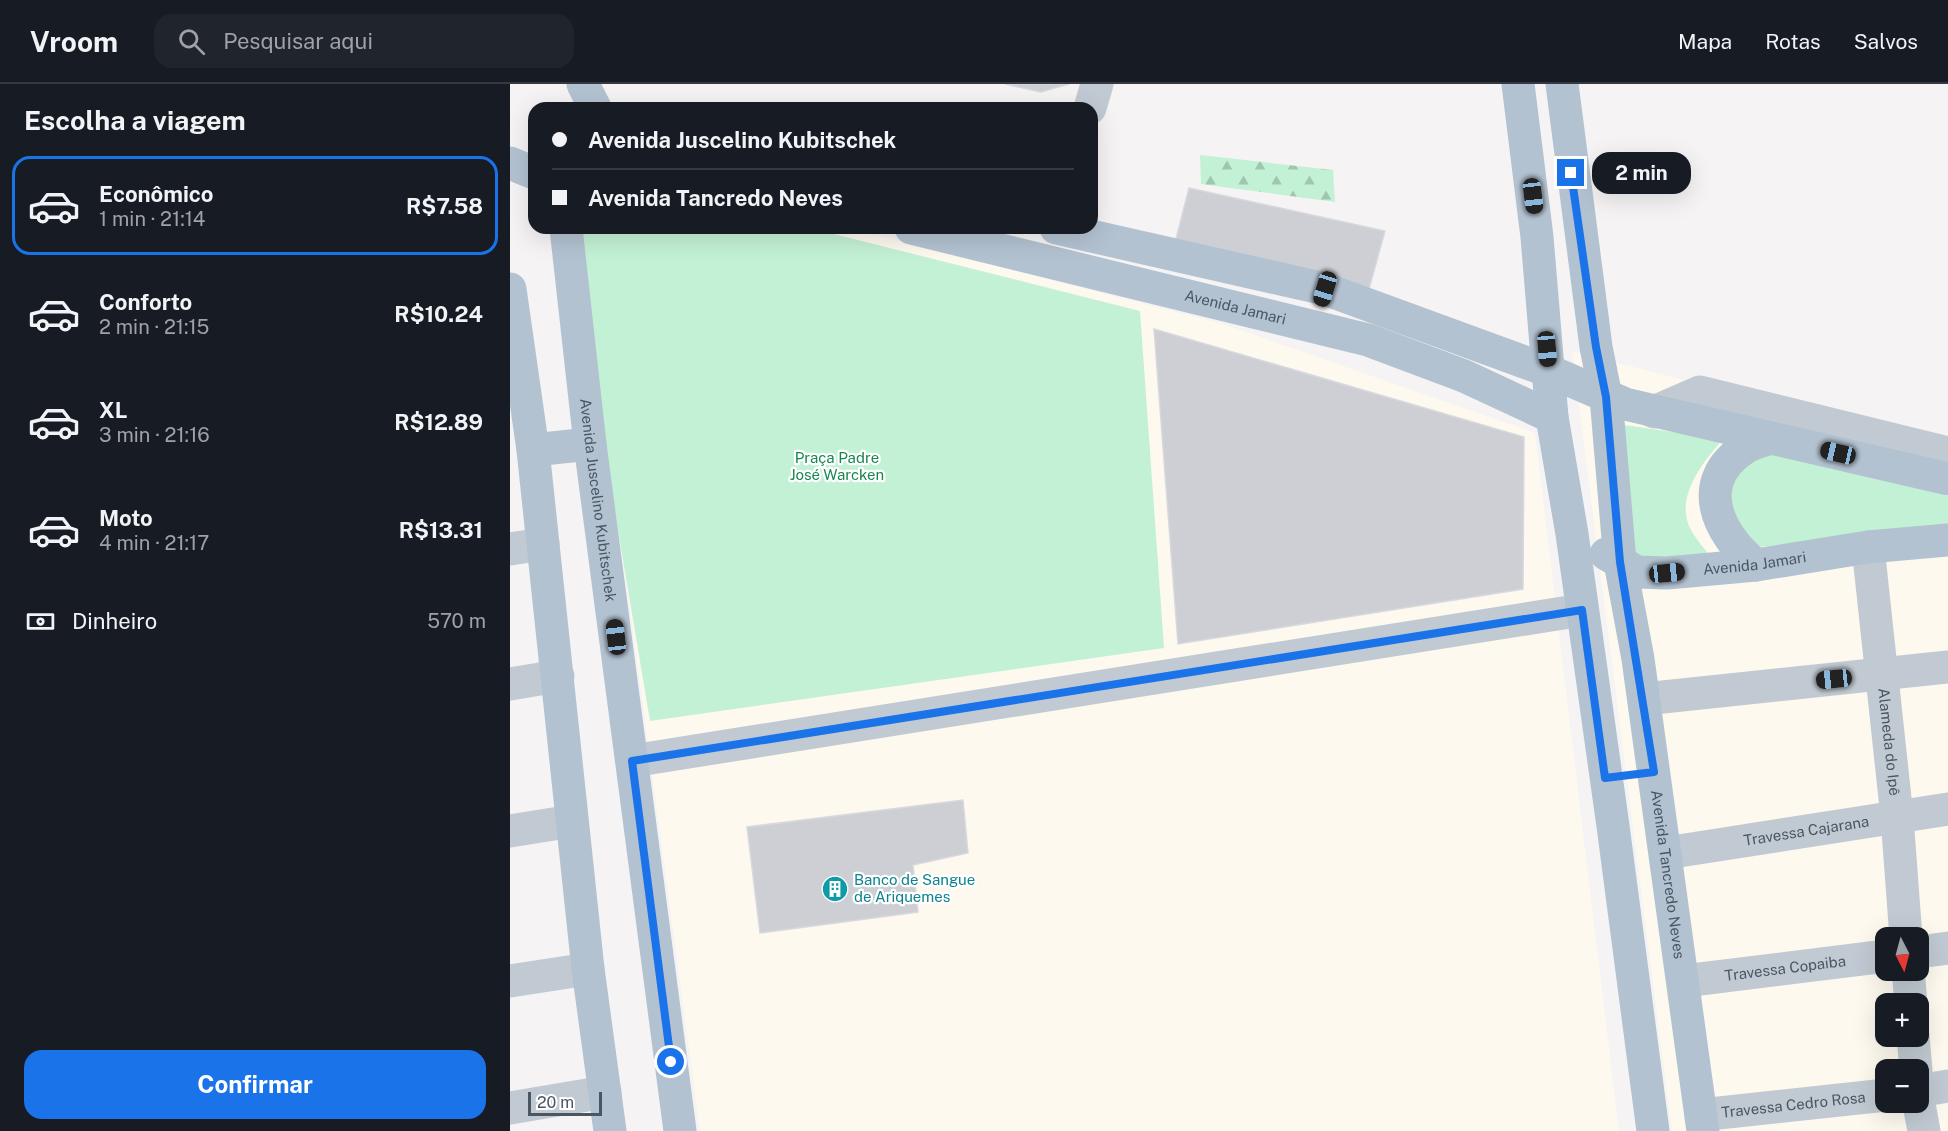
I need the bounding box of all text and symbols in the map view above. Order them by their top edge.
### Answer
search box [154,14,574,68]
text: Vroom [30,25,118,58]
icon: search [175,25,208,58]
text: Pesquisar aqui [223,28,373,54]
text: Mapa [1678,29,1732,54]
text: Rotas [1765,29,1821,54]
text: Salvos [1854,29,1918,54]
text: Escolha a viagem [24,104,246,136]
text: Avenida Juscelino Kubitschek [588,127,896,153]
callout: 2 min [1592,152,1691,194]
route end [1557,159,1584,186]
text: 2 min [1615,161,1668,185]
car [1522,177,1544,215]
icon: car [27,179,81,233]
text: Econômico [99,181,214,207]
text: Avenida Tancredo Neves [588,185,843,211]
text: R$7.58 [406,193,483,219]
text: 1 min · 21:14 [99,207,205,231]
car [1311,269,1339,309]
street label: Avenida Jamari [1183,286,1288,328]
icon: car [27,287,81,341]
text: Conforto [99,289,192,315]
text: R$10.24 [394,301,483,327]
text: 2 min · 21:15 [99,315,209,339]
car [1536,330,1558,368]
icon: car [27,395,81,449]
text: XL [99,397,127,423]
street label: Avenida Juscelino Kubitschek [577,397,620,603]
text: R$12.89 [394,409,483,435]
text: 3 min · 21:16 [99,423,210,447]
car [1818,440,1858,466]
park label: Praça Padre José Warcken [790,449,884,483]
icon: car [27,503,81,557]
text: Moto [99,505,153,531]
text: R$13.31 [399,517,483,543]
text: 4 min · 21:17 [99,531,209,555]
street label: Avenida Jamari [1702,548,1807,578]
car [1648,562,1686,584]
icon: cash [24,605,57,638]
text: Dinheiro [72,608,157,634]
text: 570 m [427,609,486,633]
car [605,618,627,656]
car [1815,668,1853,690]
street label: Alameda do Ipê [1875,687,1904,797]
street label: Avenida Tancredo Neves [1648,789,1688,960]
street label: Travessa Cajarana [1742,812,1870,849]
place label: Banco de Sangue de Ariquemes [854,871,975,905]
building icon: Banco de Sangue de Ariquemes [820,874,850,904]
north arrow [1875,927,1929,981]
map controls [1875,927,1929,1113]
street label: Travessa Copaiba [1724,952,1847,984]
button: + [1875,993,1929,1047]
route start [657,1048,684,1075]
button: Confirmar [24,1050,486,1119]
button: − [1875,1059,1929,1113]
street label: Travessa Cedro Rosa [1720,1088,1866,1121]
scale bar [528,1089,602,1116]
text: 20 m [537,1093,574,1112]

